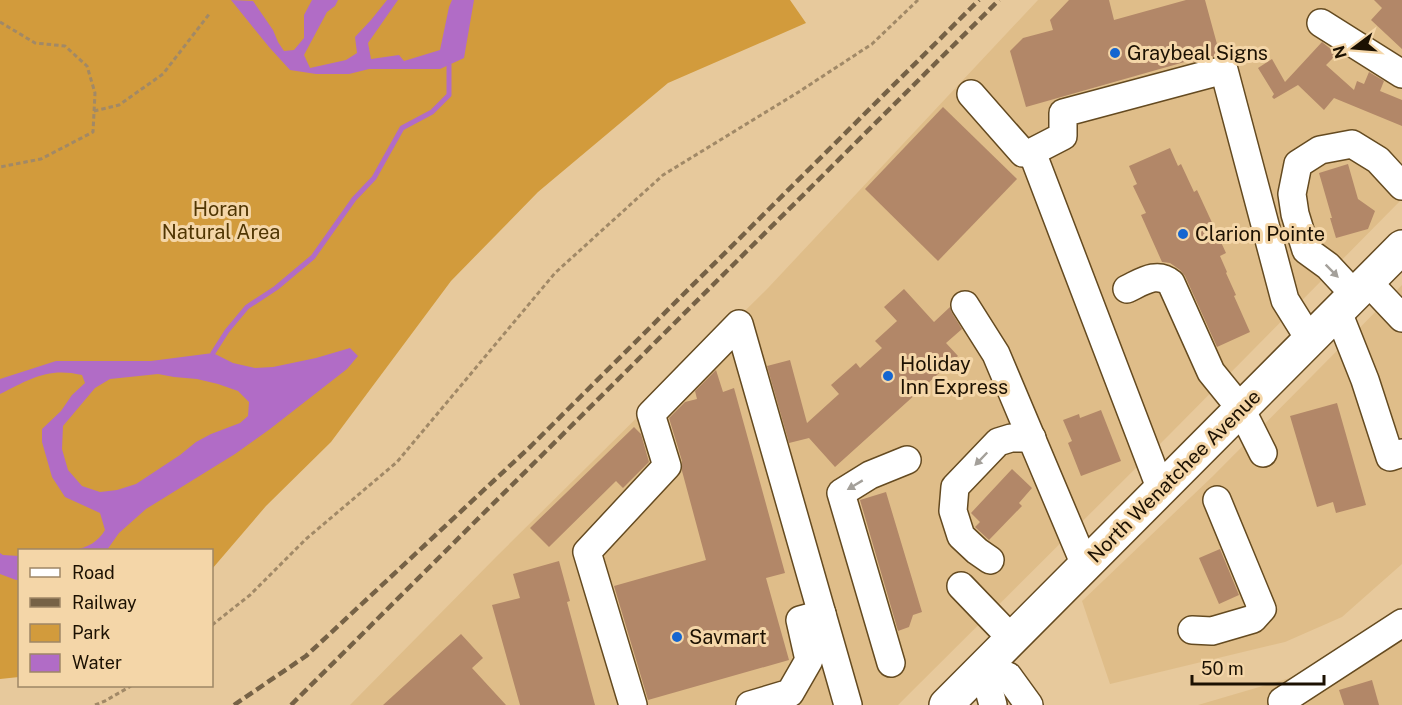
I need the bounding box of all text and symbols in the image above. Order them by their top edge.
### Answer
north arrow [1324,18,1384,78]
place label: Graybeal Signs [1127,41,1268,65]
text: N [1329,43,1351,61]
marker: Graybeal Signs [1108,46,1122,60]
park label: Horan Natural Area [162,197,280,244]
place label: Clarion Pointe [1195,222,1325,246]
marker: Clarion Pointe [1176,227,1190,241]
one-way arrow [1324,263,1338,277]
place label: Holiday Inn Express [900,352,1008,399]
marker: Holiday Inn Express [881,369,895,383]
street label: North Wenatchee Avenue [1082,384,1266,568]
one-way arrow [975,452,989,466]
one-way arrow [847,479,863,490]
legend [18,549,213,687]
text: Road [72,562,115,583]
text: Railway [72,592,137,613]
text: Park [72,622,110,643]
place label: Savmart [689,625,767,649]
marker: Savmart [670,630,684,644]
scale bar [1192,648,1324,686]
text: Water [72,652,122,673]
text: 50 m [1201,658,1244,679]

